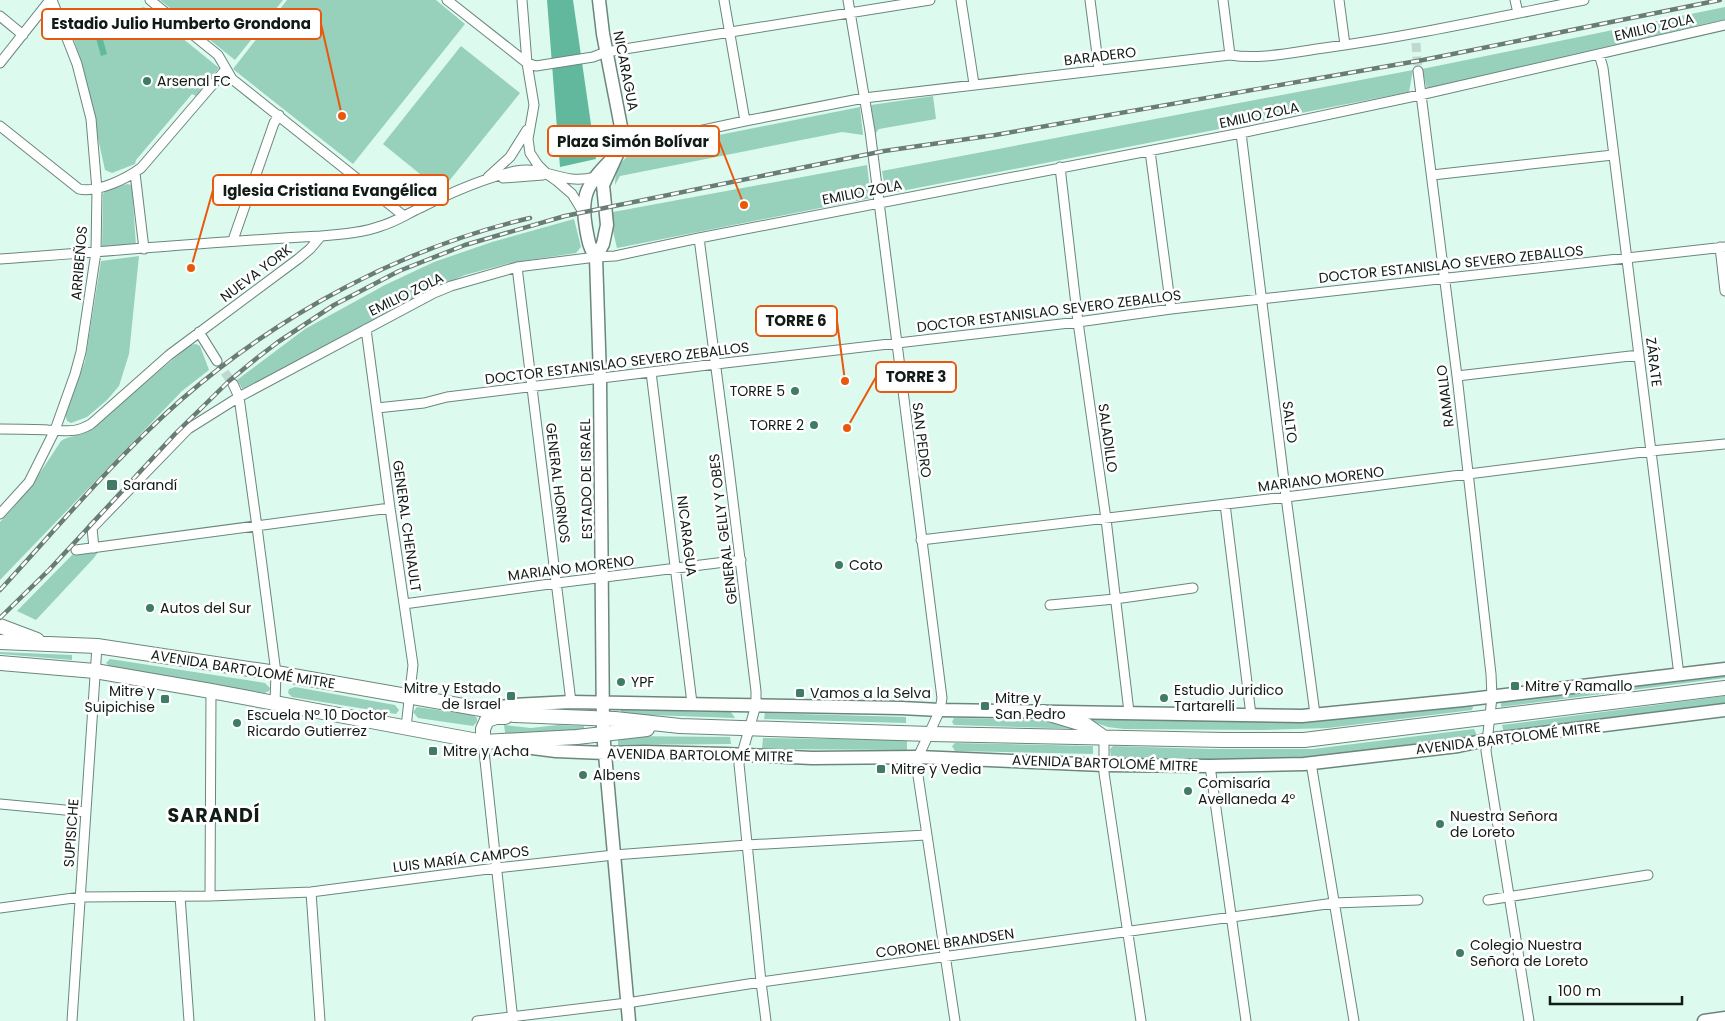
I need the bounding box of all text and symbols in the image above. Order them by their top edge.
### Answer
street label: EMILIO ZOLA [1612,8,1696,46]
callout: Estadio Julio Humberto Grondona [42,9,321,39]
text: Estadio Julio Humberto Grondona [51,13,311,34]
street label: NICARAGUA [608,29,644,113]
street label: BARADERO [1063,42,1137,70]
place label: Arsenal FC [157,71,231,91]
marker: Arsenal FC [141,75,153,87]
street label: EMILIO ZOLA [1217,97,1301,133]
callout: Plaza Simón Bolívar [548,126,719,156]
text: Plaza Simón Bolívar [557,131,709,152]
street label: EMILIO ZOLA [820,174,904,210]
callout: Iglesia Cristiana Evangélica [213,175,448,205]
text: Iglesia Cristiana Evangélica [223,180,437,201]
street label: ARRIBEÑOS [66,225,92,301]
street label: NUEVA YORK [216,239,297,307]
street label: DOCTOR ESTANISLAO SEVERO ZEBALLOS [1318,240,1584,288]
street label: EMILIO ZOLA [365,267,447,321]
street label: DOCTOR ESTANISLAO SEVERO ZEBALLOS [916,285,1182,337]
callout: TORRE 6 [756,306,837,336]
text: TORRE 6 [765,310,827,331]
street label: ZÁRATE [1641,336,1667,388]
street label: DOCTOR ESTANISLAO SEVERO ZEBALLOS [484,337,750,389]
callout: TORRE 3 [876,362,956,392]
street label: RAMALLO [1431,364,1459,428]
text: TORRE 3 [886,366,946,387]
place label: TORRE 5 [730,381,785,401]
marker: TORRE 5 [789,385,801,397]
street label: SALTO [1277,400,1303,444]
street label: SAN PEDRO [907,401,937,479]
street label: SALADILLO [1093,402,1123,474]
place label: TORRE 2 [749,415,804,435]
street label: ESTADO DE ISRAEL [575,418,597,540]
marker: TORRE 2 [808,419,820,431]
street label: GENERAL HORNOS [541,422,575,544]
street label: GENERAL GELLY Y OBES [704,452,742,606]
street label: GENERAL CHENAULT [388,459,426,594]
street label: MARIANO MORENO [1257,461,1385,497]
place label: Sarandí [123,475,178,495]
marker: Sarandí [105,478,119,492]
street label: NICARAGUA [672,494,702,578]
street label: MARIANO MORENO [507,550,635,586]
place label: Coto [849,555,883,575]
marker: Coto [833,559,845,571]
place label: Autos del Sur [160,598,251,618]
marker: Autos del Sur [144,602,156,614]
street label: AVENIDA BARTOLOMÉ MITRE [149,645,337,693]
place label: YPF [631,672,654,692]
marker: YPF [615,676,627,688]
place label: Mitre y Ramallo [1525,676,1633,696]
place label: Mitre y Estado de Israel [404,678,501,714]
place label: Estudio Juridico Tartarelli [1174,680,1284,716]
marker: Mitre y Ramallo [1509,680,1521,692]
place label: Mitre y Suipichise [85,681,155,717]
place label: Vamos a la Selva [810,683,931,703]
marker: Vamos a la Selva [794,687,806,699]
place label: Mitre y San Pedro [995,688,1066,724]
marker: Mitre y Estado de Israel [505,690,517,702]
marker: Estudio Juridico Tartarelli [1158,692,1170,704]
marker: Mitre y Suipichise [159,693,171,705]
marker: Mitre y San Pedro [979,700,991,712]
place label: Escuela Nº 10 Doctor Ricardo Gutierrez [247,705,388,741]
marker: Escuela Nº 10 Doctor Ricardo Gutierrez [231,717,243,729]
street label: AVENIDA BARTOLOMÉ MITRE [1414,717,1602,759]
place label: Mitre y Acha [443,741,529,761]
street label: AVENIDA BARTOLOMÉ MITRE [607,743,793,767]
marker: Mitre y Acha [427,745,439,757]
street label: AVENIDA BARTOLOMÉ MITRE [1012,750,1198,776]
place label: Mitre y Vedia [891,759,981,779]
marker: Mitre y Vedia [875,763,887,775]
place label: Albens [593,765,640,785]
marker: Albens [577,769,589,781]
place label: Comisaría Avellaneda 4° [1198,773,1295,809]
marker: Comisaría Avellaneda 4° [1182,785,1194,797]
street label: SUPISICHE [59,798,83,868]
district label: SARANDÍ [168,802,260,829]
place label: Nuestra Señora de Loreto [1450,806,1558,842]
marker: Nuestra Señora de Loreto [1434,818,1446,830]
street label: LUIS MARÍA CAMPOS [392,841,530,877]
street label: CORONEL BRANDSEN [874,923,1016,963]
place label: Colegio Nuestra Señora de Loreto [1470,935,1588,971]
marker: Colegio Nuestra Señora de Loreto [1454,947,1466,959]
scale bar [1550,974,1682,1006]
text: 100 m [1558,980,1601,1001]

